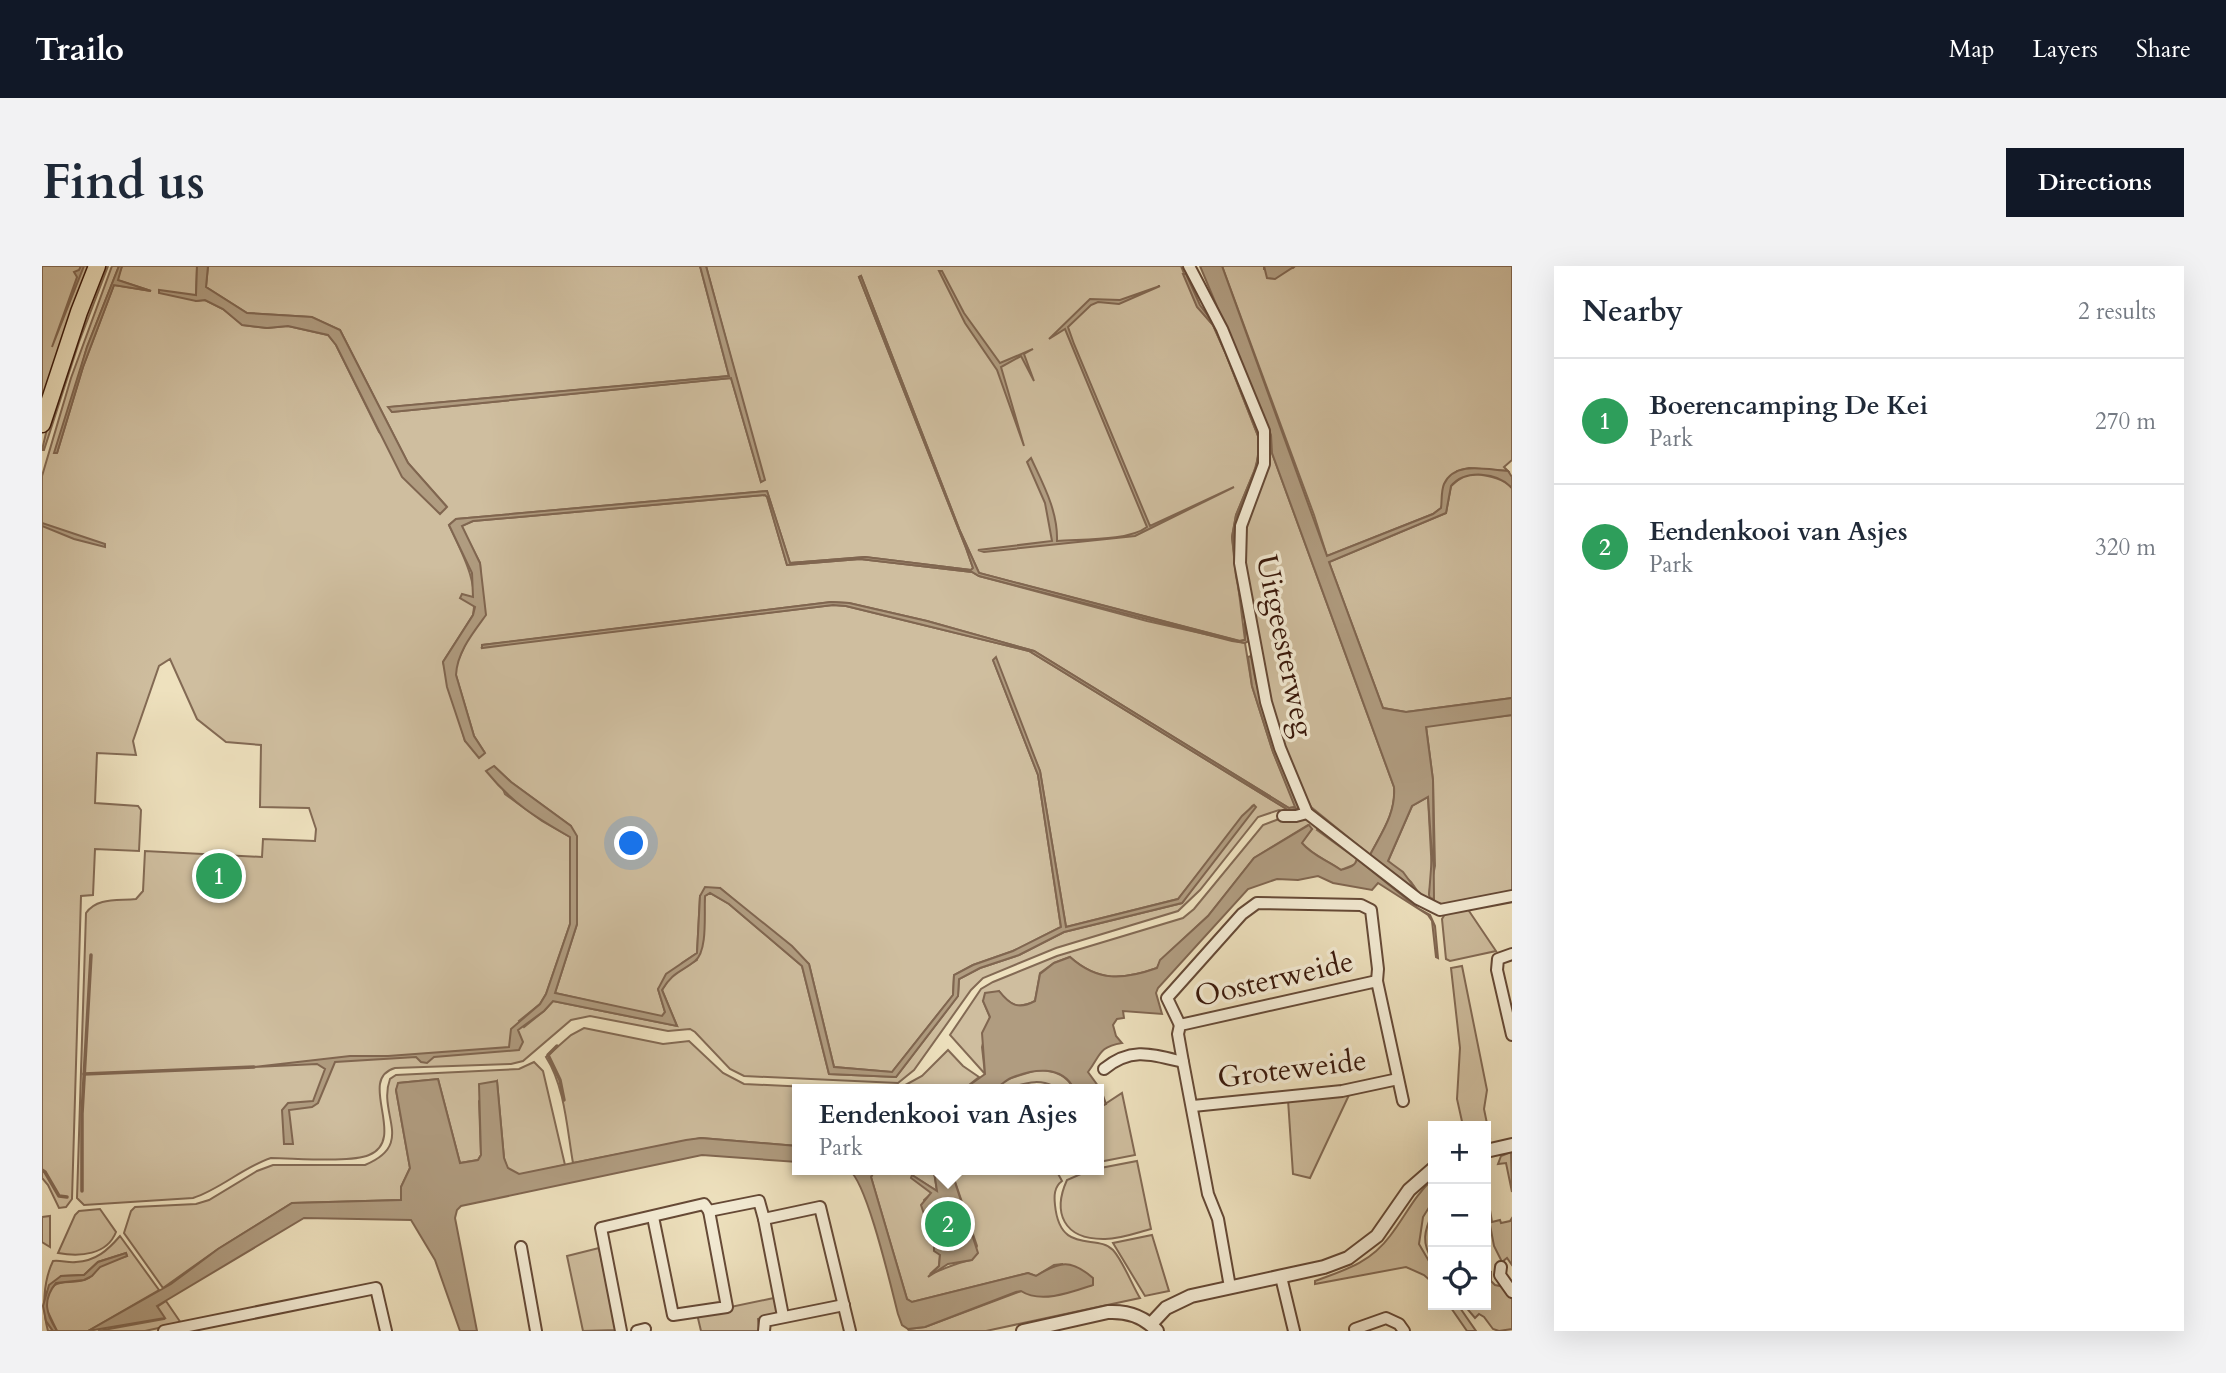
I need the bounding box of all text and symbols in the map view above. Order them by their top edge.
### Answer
text: Trailo [35,27,124,72]
text: Map [1949,33,1995,66]
text: Layers [2033,33,2098,66]
text: Share [2136,33,2191,66]
button: Directions [2006,148,2184,217]
text: Find us [42,149,205,216]
text: Nearby [1582,291,1683,332]
text: 2 results [2078,296,2156,327]
text: Boerencamping De Kei [1649,388,1928,423]
text: 1 [1599,406,1611,437]
text: 270 m [2095,406,2156,437]
text: Park [1649,423,1693,454]
text: Eendenkooi van Asjes [1649,514,1908,549]
text: 2 [1599,532,1611,563]
text: 320 m [2095,532,2156,563]
text: Park [1649,549,1693,580]
street label: Uitgeesterweg [1246,551,1324,741]
your location [614,826,648,860]
pin: 1 [196,850,242,902]
street label: Oosterweide [1190,941,1358,1017]
street label: Groteweide [1215,1040,1369,1098]
popup [792,1084,1104,1175]
text: Eendenkooi van Asjes [819,1097,1077,1132]
map controls [1428,1121,1491,1310]
button: + [1428,1121,1491,1184]
text: Park [819,1132,863,1163]
button: − [1428,1184,1491,1247]
pin: 2 [925,1198,971,1250]
button: locate [1428,1247,1491,1310]

